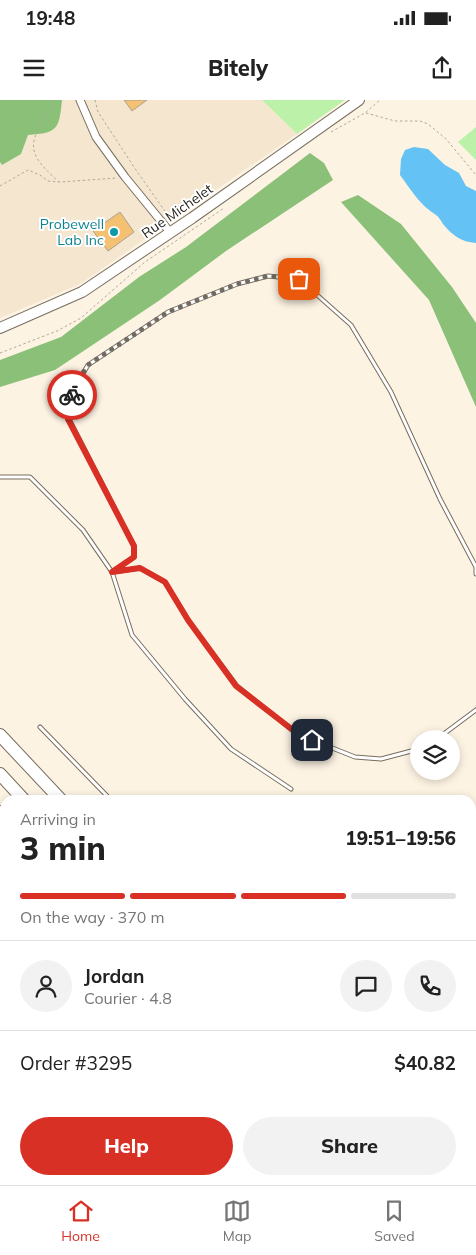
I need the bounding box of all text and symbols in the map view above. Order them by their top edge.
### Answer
text: 19:48 [25,6,75,30]
icon: menu [20,54,48,82]
text: Bitely [208,54,268,82]
icon: share [428,54,456,82]
street label: Rue Michelet [138,180,216,242]
place label: Probewell Lab Inc [40,215,104,249]
marker: Probewell Lab Inc [108,226,120,238]
pin [278,258,320,300]
icon: bag [285,265,313,293]
courier [47,370,97,420]
icon: bike [58,381,86,409]
pin [291,719,333,761]
icon: home [298,726,326,754]
map controls [410,730,460,780]
button: layers [410,730,460,780]
text: Arriving in [20,809,96,829]
text: 19:51–19:56 [345,826,456,850]
text: 3 min [20,828,106,868]
text: On the way · 370 m [20,907,165,927]
button: person [20,960,72,1012]
button: chat [340,960,392,1012]
button: phone [404,960,456,1012]
text: Jordan [84,964,144,988]
text: Courier · 4.8 [84,988,172,1008]
text: Order #3295 [20,1051,132,1075]
text: $40.82 [394,1051,456,1075]
button: Help [20,1117,233,1175]
button: Share [243,1117,456,1175]
tab: Home [61,1197,100,1245]
tab: Map [223,1197,252,1245]
tab: Saved [374,1197,415,1245]

